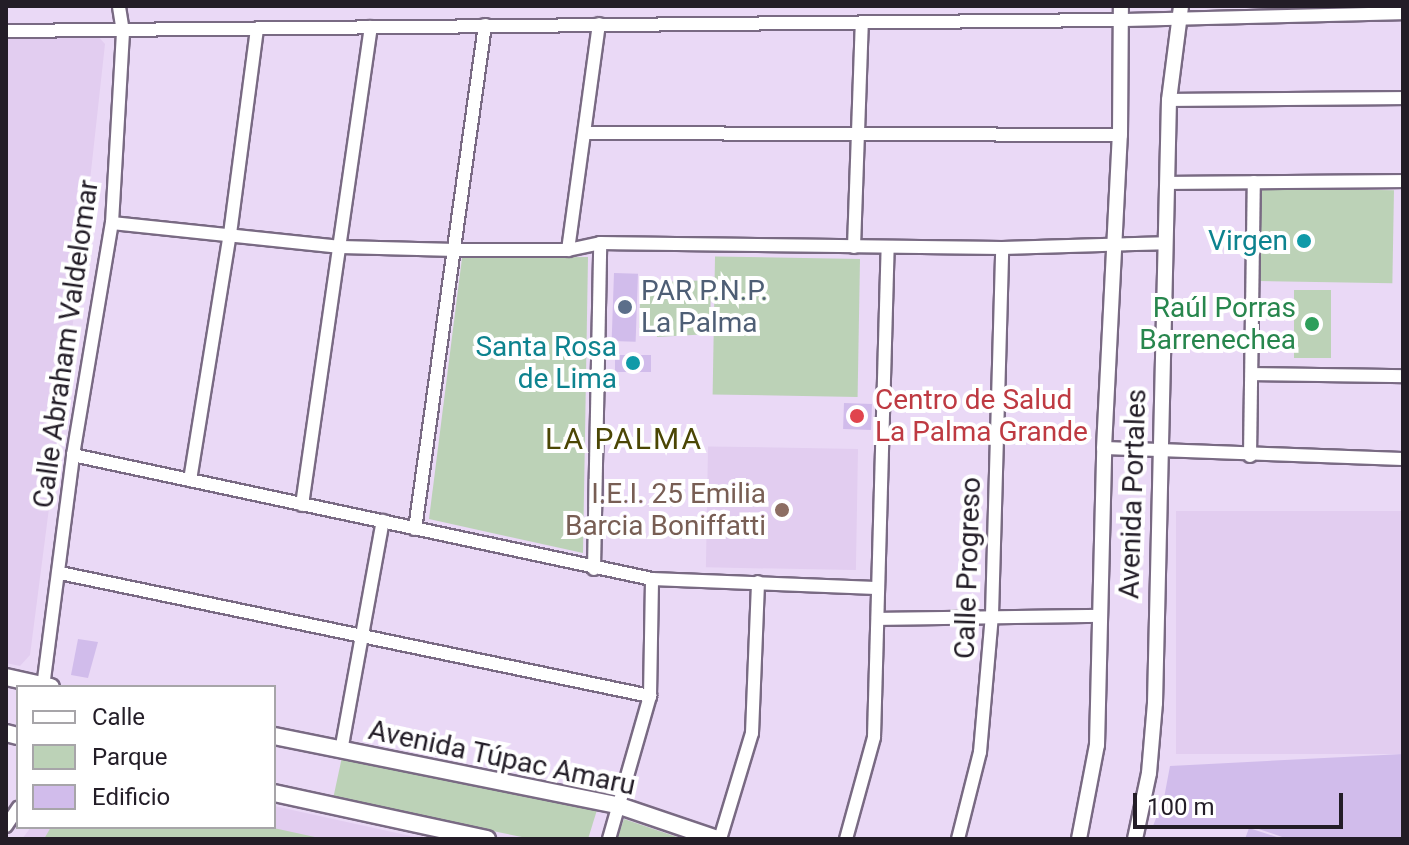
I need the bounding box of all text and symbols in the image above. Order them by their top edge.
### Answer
street label: Calle Abraham Valdelomar [26,178,106,510]
place label: Virgen [1208,224,1288,258]
marker: Virgen [1295,232,1313,250]
place label: PAR P.N.P. La Palma [641,274,768,340]
place label: Raúl Porras Barrenechea [1139,291,1296,357]
marker: PAR P.N.P. La Palma [616,298,634,316]
marker: Raúl Porras Barrenechea [1303,315,1321,333]
place label: Santa Rosa de Lima [475,330,617,396]
marker: Santa Rosa de Lima [624,354,642,372]
place label: Centro de Salud La Palma Grande [875,383,1088,449]
street label: Avenida Portales [1113,388,1153,600]
marker: Centro de Salud La Palma Grande [846,405,868,427]
district label: LA PALMA [545,421,703,457]
place label: I.E.I. 25 Emilia Barcia Boniffatti [565,477,766,543]
street label: Calle Progreso [948,477,988,659]
marker: I.E.I. 25 Emilia Barcia Boniffatti [773,501,791,519]
legend [16,685,276,829]
text: Calle [92,703,145,731]
street label: Avenida Túpac Amaru [365,713,639,803]
text: Parque [92,743,168,771]
scale bar [1137,777,1347,827]
text: Edificio [92,783,170,811]
text: 100 m [1147,793,1214,821]

